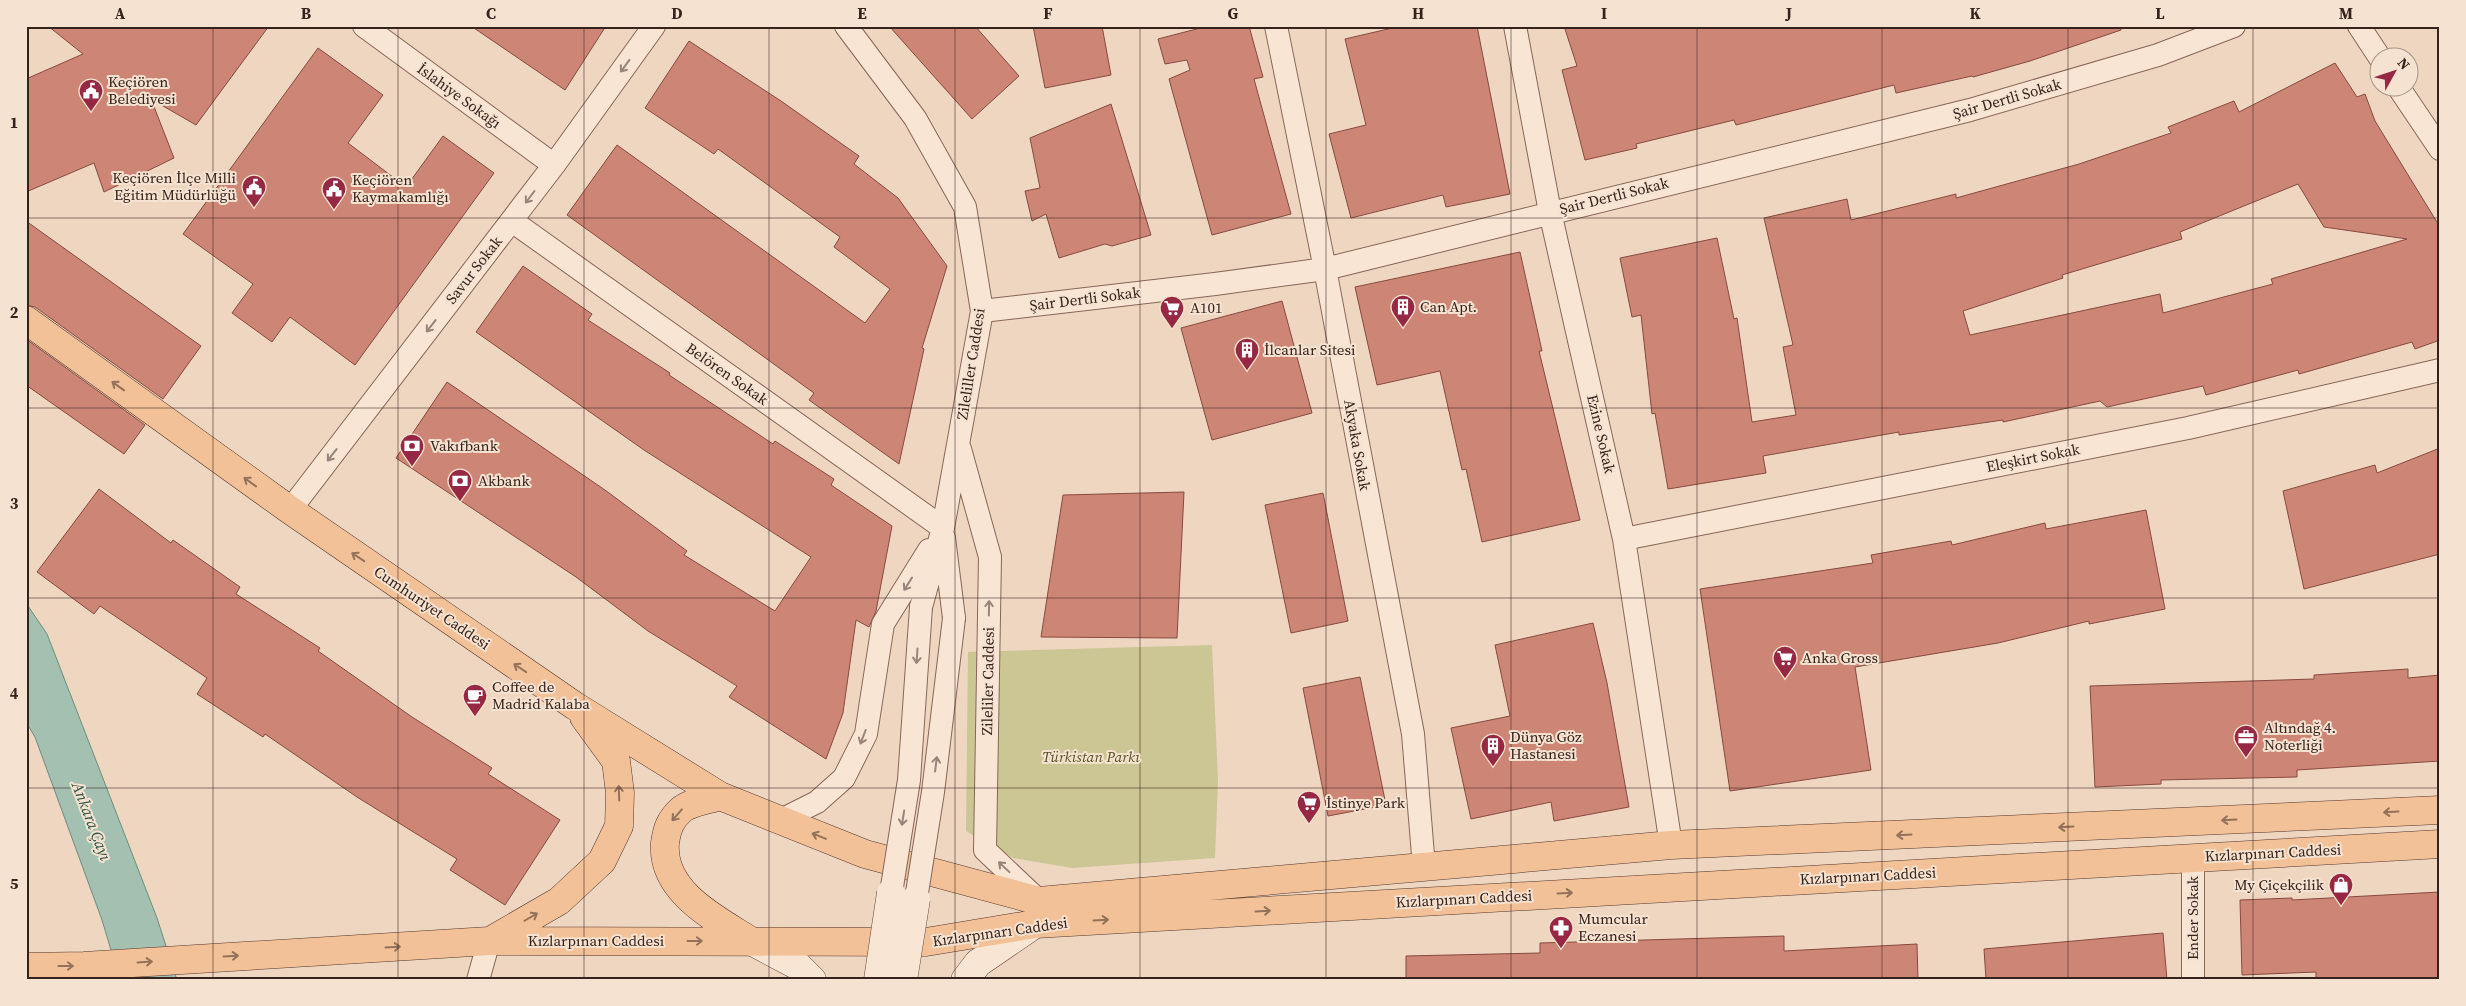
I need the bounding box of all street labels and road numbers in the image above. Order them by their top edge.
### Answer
street label: İslahiye Sokağı [413,58,506,133]
street label: Şair Dertli Sokak [1950,73,2064,124]
street label: Şair Dertli Sokak [1557,172,1671,219]
street label: Savur Sokak [440,231,507,308]
street label: Şair Dertli Sokak [1028,281,1142,316]
street label: Zileliller Caddesi [951,307,990,421]
street label: Belören Sokak [682,337,773,410]
street label: Ezine Sokak [1582,392,1621,476]
street label: Akyaka Sokak [1339,398,1376,493]
street label: Eleşkirt Sokak [1984,438,2082,477]
street label: Cumhuriyet Caddesi [370,561,495,654]
street label: Zileliler Caddesi [976,627,999,735]
street label: Kızlarpınarı Caddesi [2204,838,2342,867]
street label: Kızlarpınarı Caddesi [1799,861,1937,890]
street label: Ender Sokak [2182,875,2203,960]
street label: Kızlarpınarı Caddesi [1395,884,1533,913]
street label: Kızlarpınarı Caddesi [931,912,1069,951]
street label: Kızlarpınarı Caddesi [528,930,664,951]

